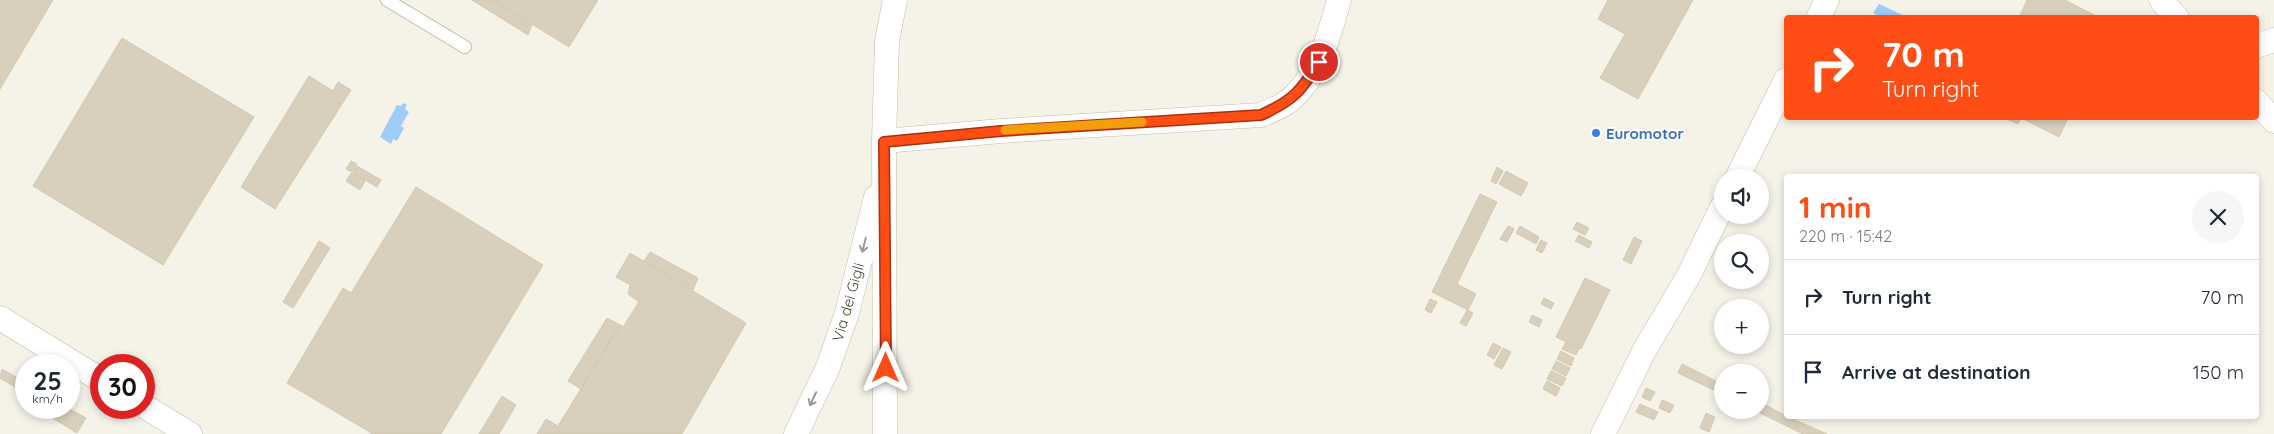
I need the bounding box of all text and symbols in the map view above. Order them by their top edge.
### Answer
text: 70 m [1882,32,1965,76]
icon: right [1799,35,1864,100]
pin [1298,41,1340,83]
icon: arrive [1305,48,1333,76]
text: Turn right [1882,75,1979,103]
place label: Euromotor [1606,124,1684,143]
marker: Euromotor [1590,127,1602,139]
map controls [1714,169,1769,419]
button: sound [1714,169,1769,224]
text: 1 min [1799,188,1872,226]
button: close [2192,191,2244,243]
text: 220 m · 15:42 [1799,226,1892,246]
button: search [1714,234,1769,289]
one-way arrow [859,237,868,253]
street label: Via dei Gigli [828,260,868,344]
icon: right [1799,283,1827,311]
text: Turn right [1842,285,1931,309]
text: 70 m [2200,285,2244,309]
button: + [1714,299,1769,354]
position arrow [859,341,911,393]
speed limit sign: 30 [90,354,155,419]
icon: arrive [1799,358,1827,386]
text: Arrive at destination [1842,360,2031,384]
text: 150 m [2193,360,2244,384]
button: − [1714,364,1769,419]
text: 25 [33,365,62,396]
text: km/h [32,391,63,406]
one-way arrow [808,391,817,406]

